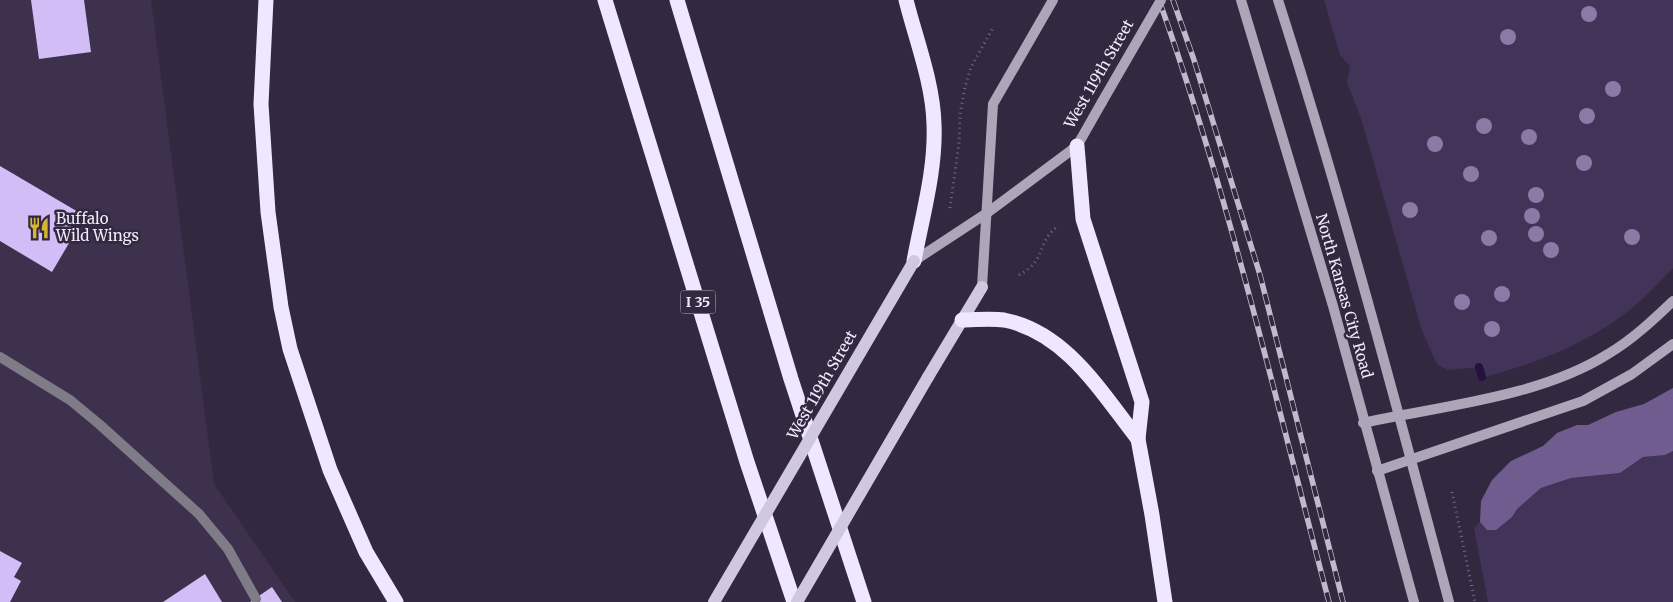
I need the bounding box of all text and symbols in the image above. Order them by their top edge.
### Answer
street label: West 119th Street [1059,16,1138,132]
place label: Buffalo Wild Wings [55,209,139,245]
street label: North Kansas City Road [1312,211,1377,380]
restaurant icon: Buffalo Wild Wings [26,215,52,241]
road number: I 35 [680,290,716,314]
street label: West 119th Street [782,327,861,443]

